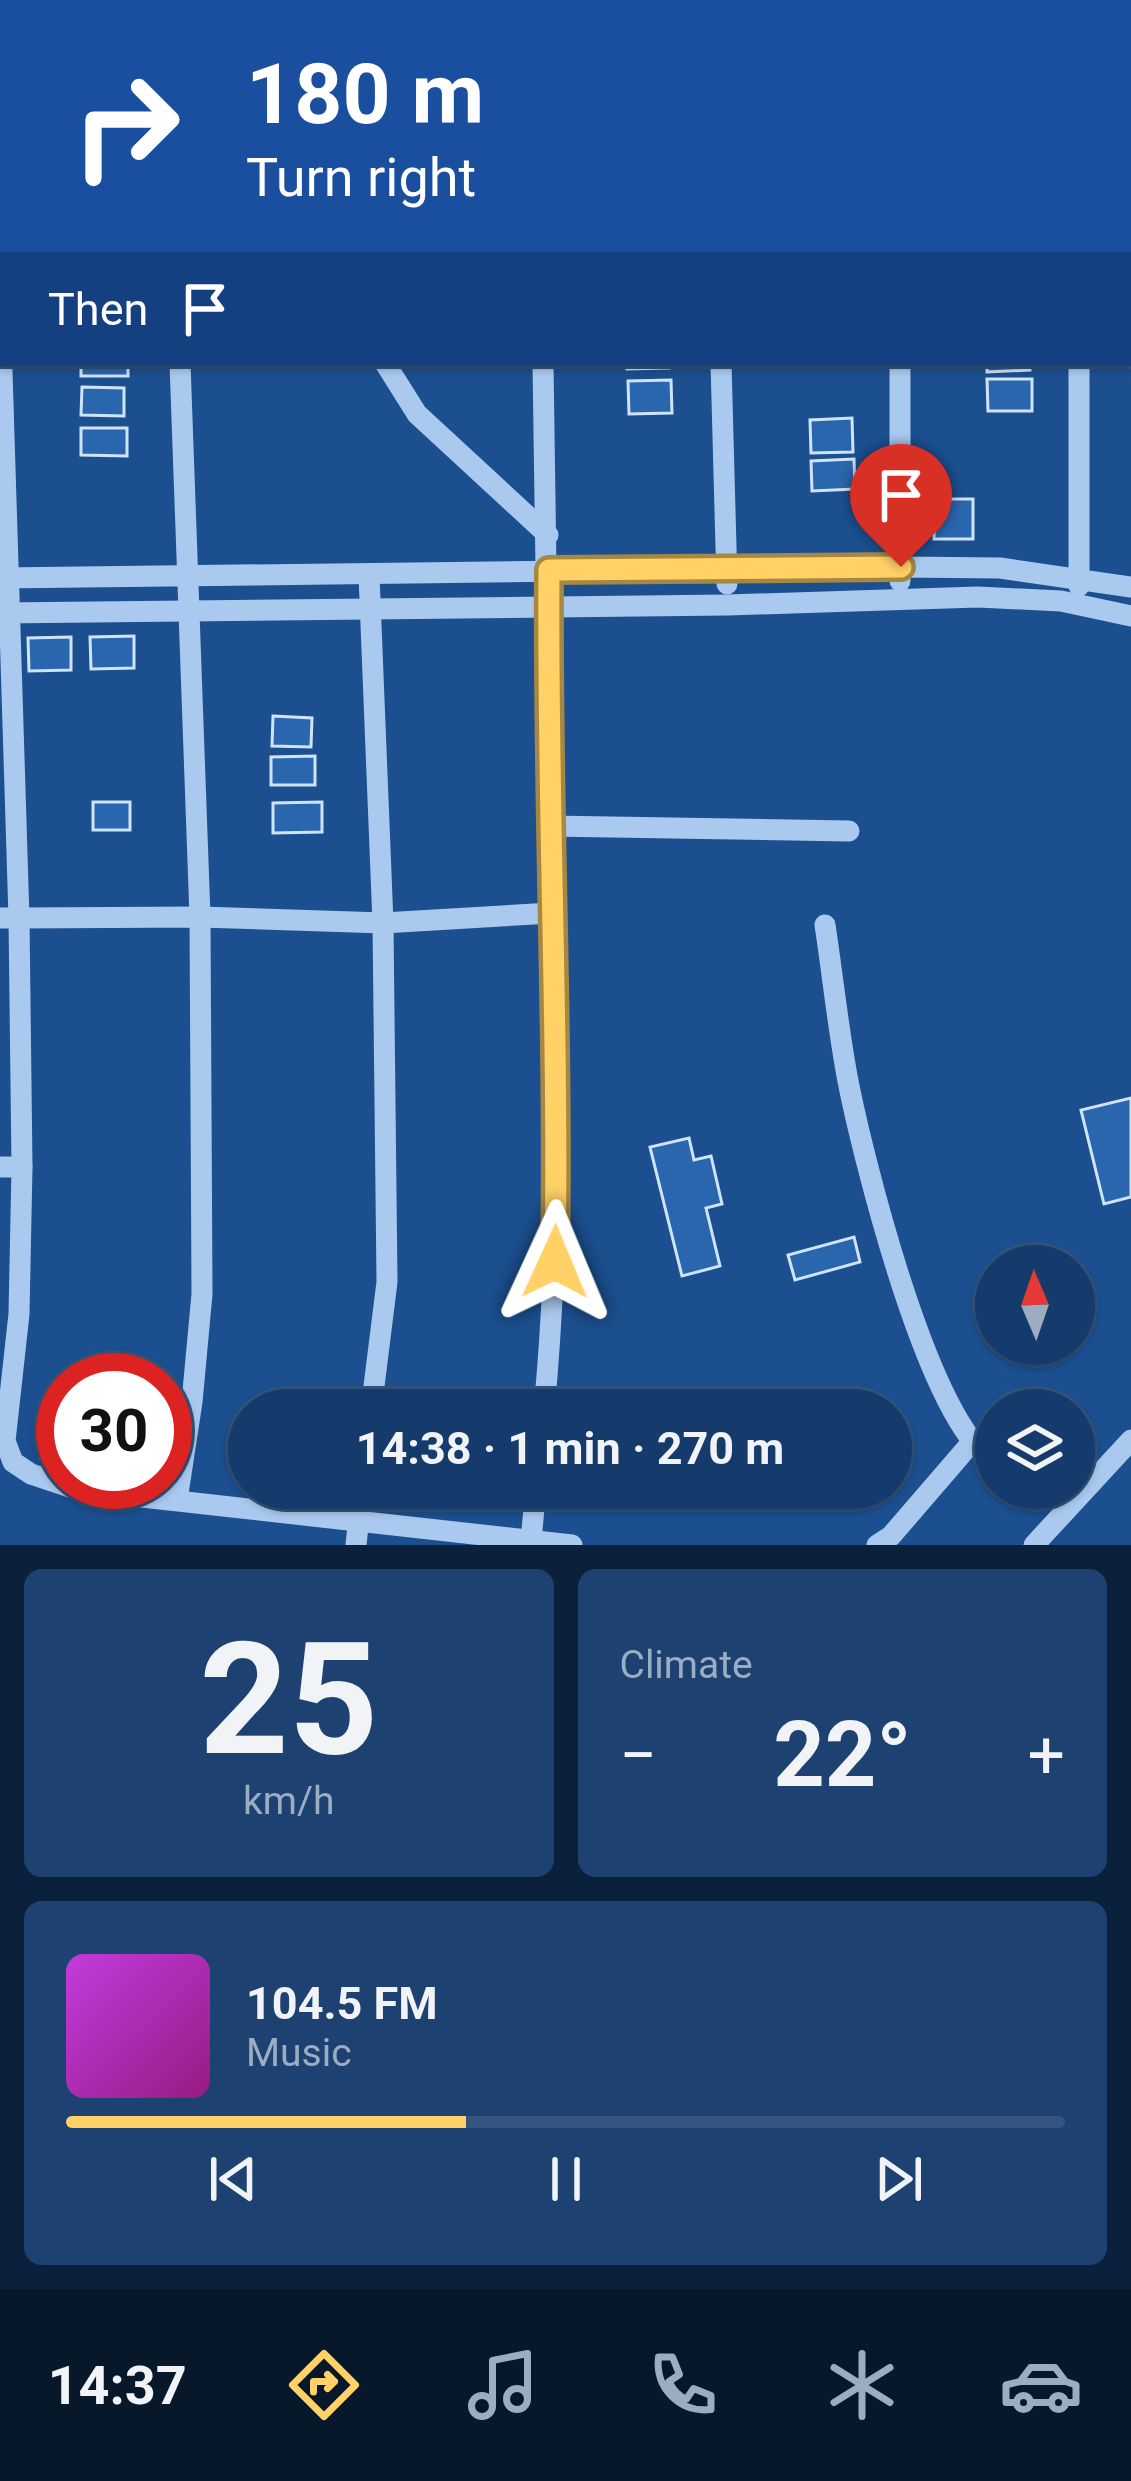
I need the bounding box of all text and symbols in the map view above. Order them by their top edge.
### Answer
text: 180 m [246,45,484,144]
icon: right [48,48,204,204]
text: Turn right [246,146,476,209]
icon: arrive [172,276,238,342]
text: Then [48,283,148,336]
pin [850,444,952,567]
icon: arrive [868,462,934,528]
position arrow [492,1199,618,1325]
north arrow [975,1245,1095,1365]
map controls [975,1245,1095,1509]
speed limit sign: 30 [36,1353,192,1509]
button: layers [975,1389,1095,1509]
text: 14:38 · 1 min · 270 m [356,1422,784,1475]
text: 25 [199,1608,378,1791]
text: Climate [620,1642,753,1688]
text: 22° [773,1703,912,1808]
text: − [620,1717,657,1794]
text: + [1028,1717,1065,1794]
text: km/h [243,1778,335,1824]
text: 104.5 FM [246,1977,438,2030]
text: Music [246,2030,352,2076]
icon: previous [200,2146,266,2212]
icon: pause [533,2146,599,2212]
icon: next [866,2146,932,2212]
icon: directions [282,2343,366,2427]
icon: music [461,2343,545,2427]
icon: phone [641,2343,725,2427]
icon: climate [820,2343,904,2427]
icon: car [999,2343,1083,2427]
text: 14:37 [48,2354,187,2417]

